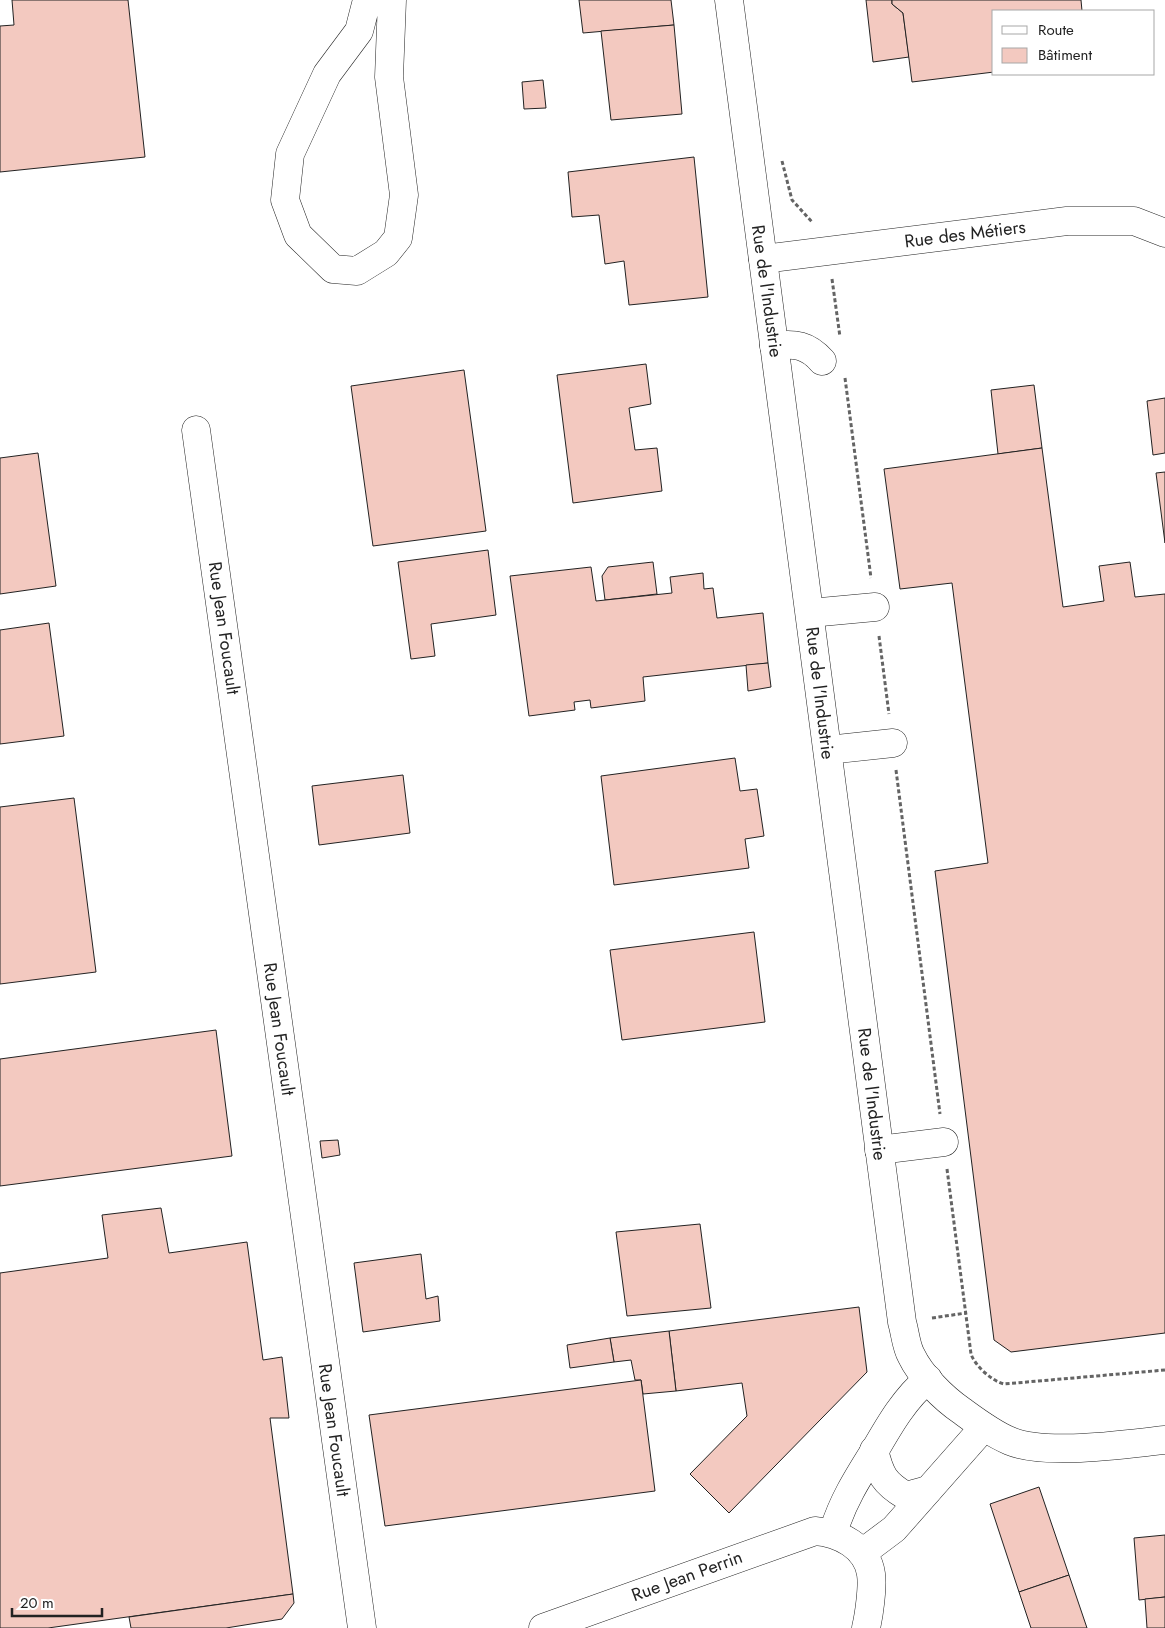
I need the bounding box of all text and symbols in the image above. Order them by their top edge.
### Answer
legend [992,10,1155,75]
text: Route [1038,19,1074,41]
text: Bâtiment [1038,44,1092,66]
street label: Rue des Métiers [903,214,1027,254]
street label: Rue de l'Industrie [745,223,789,359]
street label: Rue Jean Foucault [202,560,246,697]
street label: Rue de l'Industrie [799,625,841,761]
street label: Rue Jean Foucault [257,961,301,1098]
street label: Rue de l'Industrie [851,1026,893,1162]
street label: Rue Jean Foucault [312,1362,356,1499]
street label: Rue Jean Perrin [628,1544,746,1608]
scale bar [12,1586,102,1618]
text: 20 m [20,1592,54,1614]

